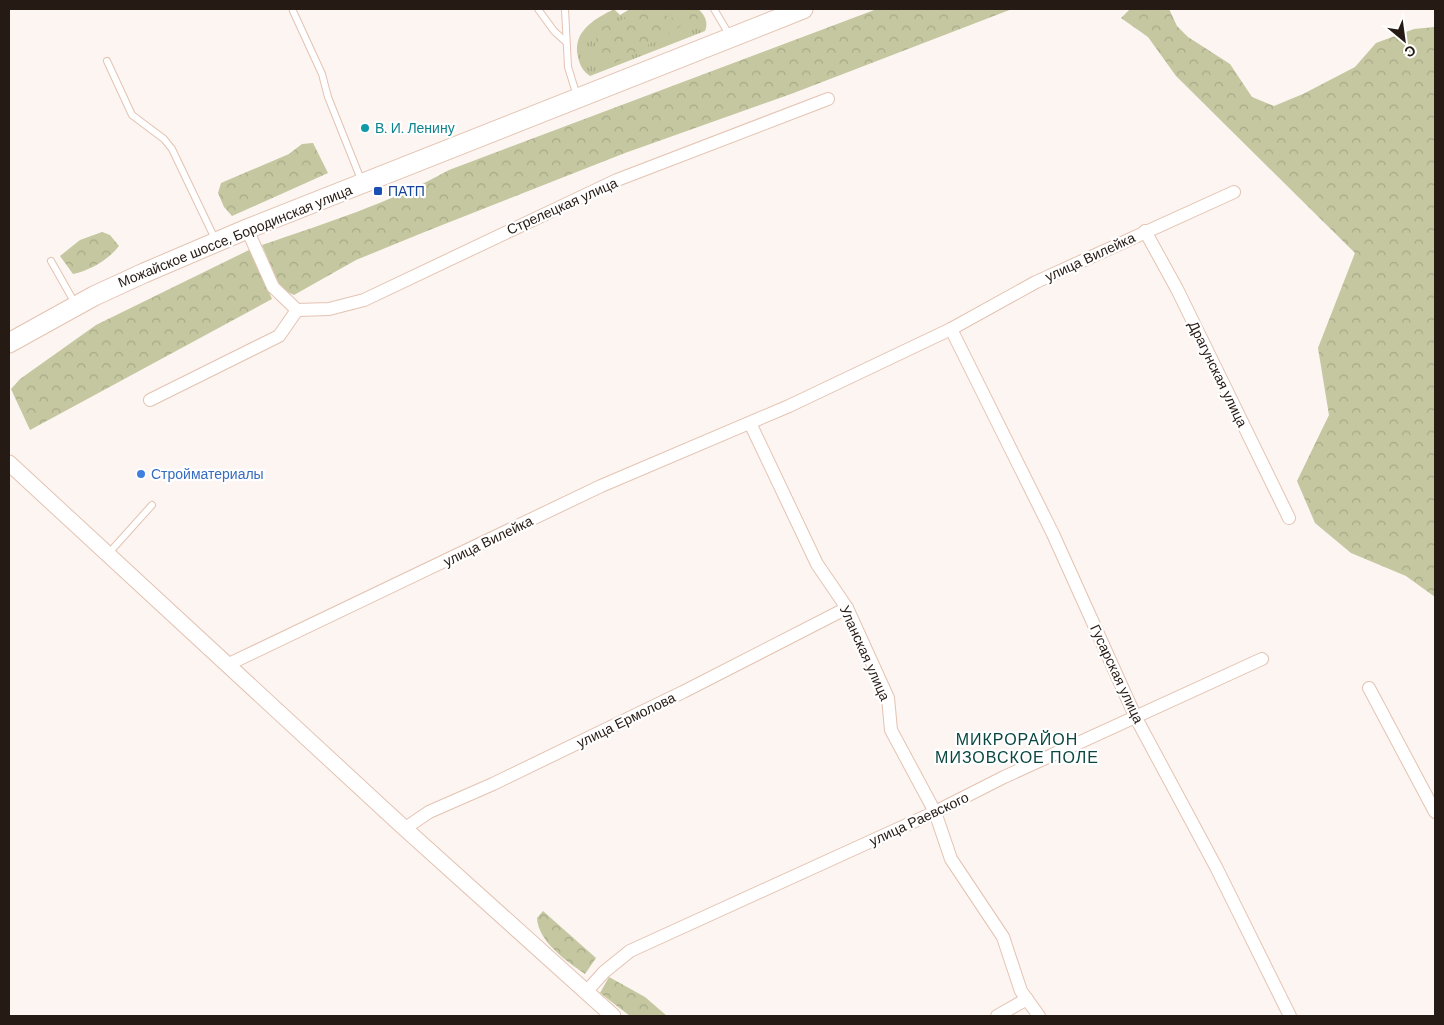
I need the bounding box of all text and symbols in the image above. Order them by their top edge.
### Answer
north arrow [1379,15,1429,65]
text: С [1402,41,1419,62]
place label: В. И. Ленину [375,119,455,137]
marker: В. И. Ленину [359,122,371,134]
street label: Стрелецкая улица [504,173,620,239]
street label: Можайское шоссе, Бородинская улица [115,181,355,291]
place label: ПАТП [388,182,425,200]
marker: ПАТП [372,185,384,197]
street label: улица Вилейка [1042,228,1138,286]
street label: Драгунская улица [1185,318,1252,430]
place label: Стройматериалы [151,465,264,483]
marker: Стройматериалы [135,468,147,480]
street label: улица Вилейка [440,511,536,570]
street label: Уланская улица [836,602,894,704]
street label: Гусарская улица [1086,622,1148,727]
street label: улица Ермолова [574,688,678,752]
district label: МИКРОРАЙОН МИЗОВСКОЕ ПОЛЕ [935,729,1099,768]
street label: улица Раевского [866,788,972,850]

